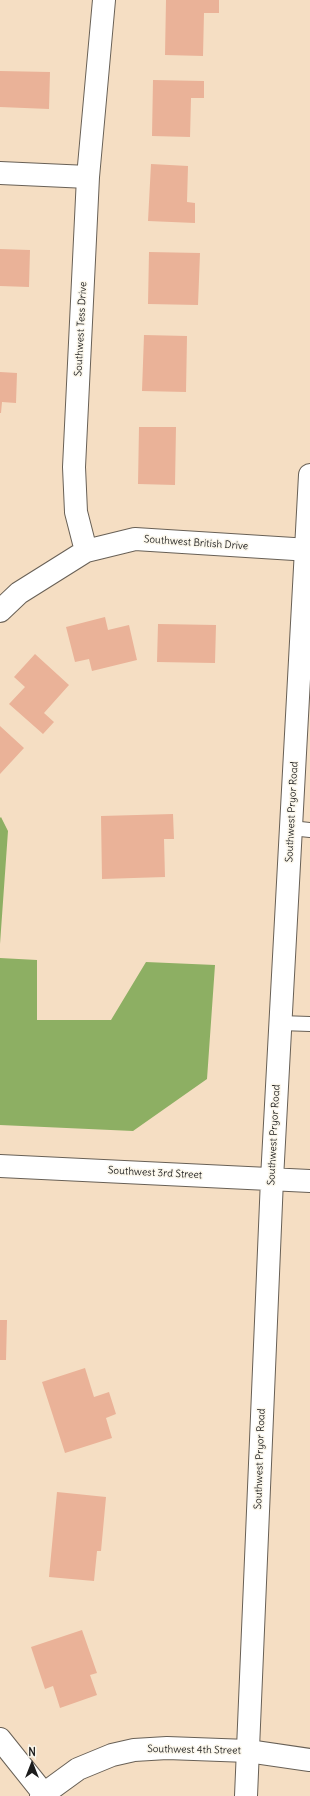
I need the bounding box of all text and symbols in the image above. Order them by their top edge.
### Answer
street label: Southwest Tess Drive [73,281,89,377]
street label: Southwest British Drive [143,533,249,553]
street label: Southwest Pryor Road [283,761,301,863]
street label: Southwest Pryor Road [265,1084,283,1186]
street label: Southwest 3rd Street [108,1165,202,1181]
street label: Southwest Pryor Road [252,1408,268,1510]
street label: Southwest 4th Street [147,1743,241,1757]
north arrow [12,1744,52,1784]
text: N [28,1745,36,1759]

